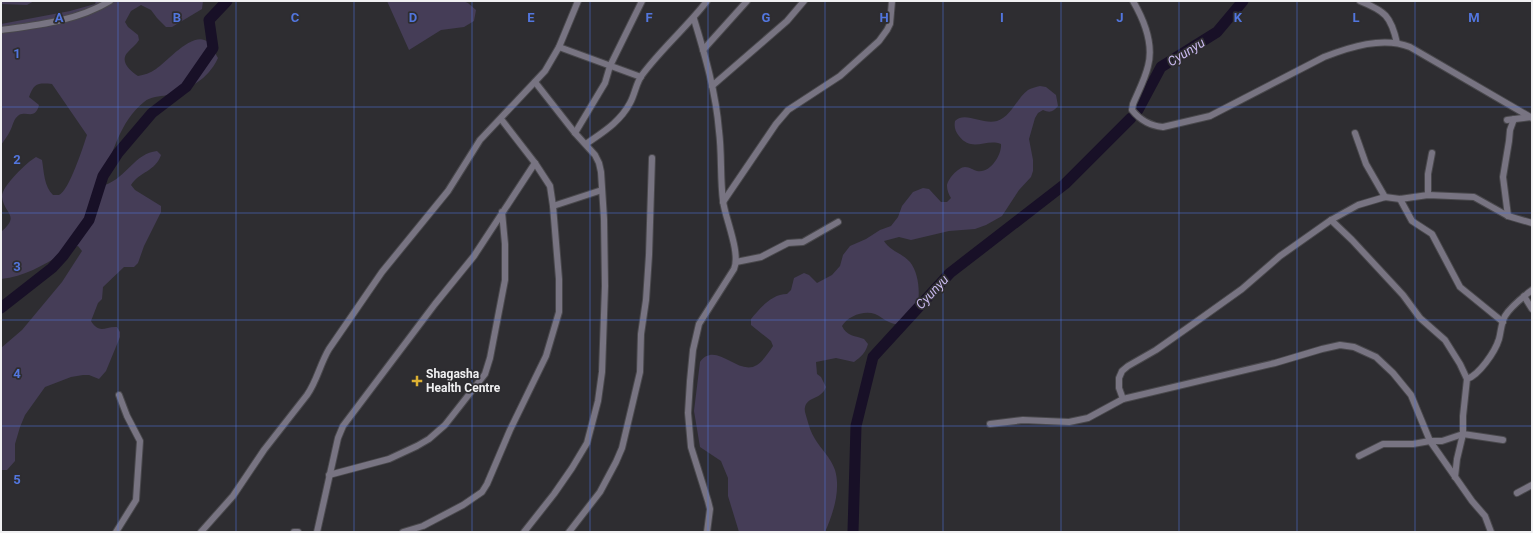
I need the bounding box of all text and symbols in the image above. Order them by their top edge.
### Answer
text: A [55,10,64,25]
text: B [173,10,181,25]
text: C [291,10,300,25]
text: D [409,10,417,25]
text: E [527,10,535,25]
text: F [645,10,653,25]
text: G [762,10,771,25]
text: H [879,10,889,25]
text: I [1000,10,1004,25]
text: J [1116,10,1124,25]
text: K [1234,10,1243,25]
text: L [1352,10,1360,25]
text: M [1468,10,1480,25]
water label: Cyunyu [1165,35,1207,69]
text: 1 [13,46,21,61]
text: 2 [13,152,21,167]
text: 3 [13,259,21,274]
water label: Cyunyu [913,272,951,312]
text: 4 [13,366,21,381]
place label: Shagasha Health Centre [426,367,501,395]
marker: Shagasha Health Centre [411,375,423,387]
text: 5 [13,472,21,487]

